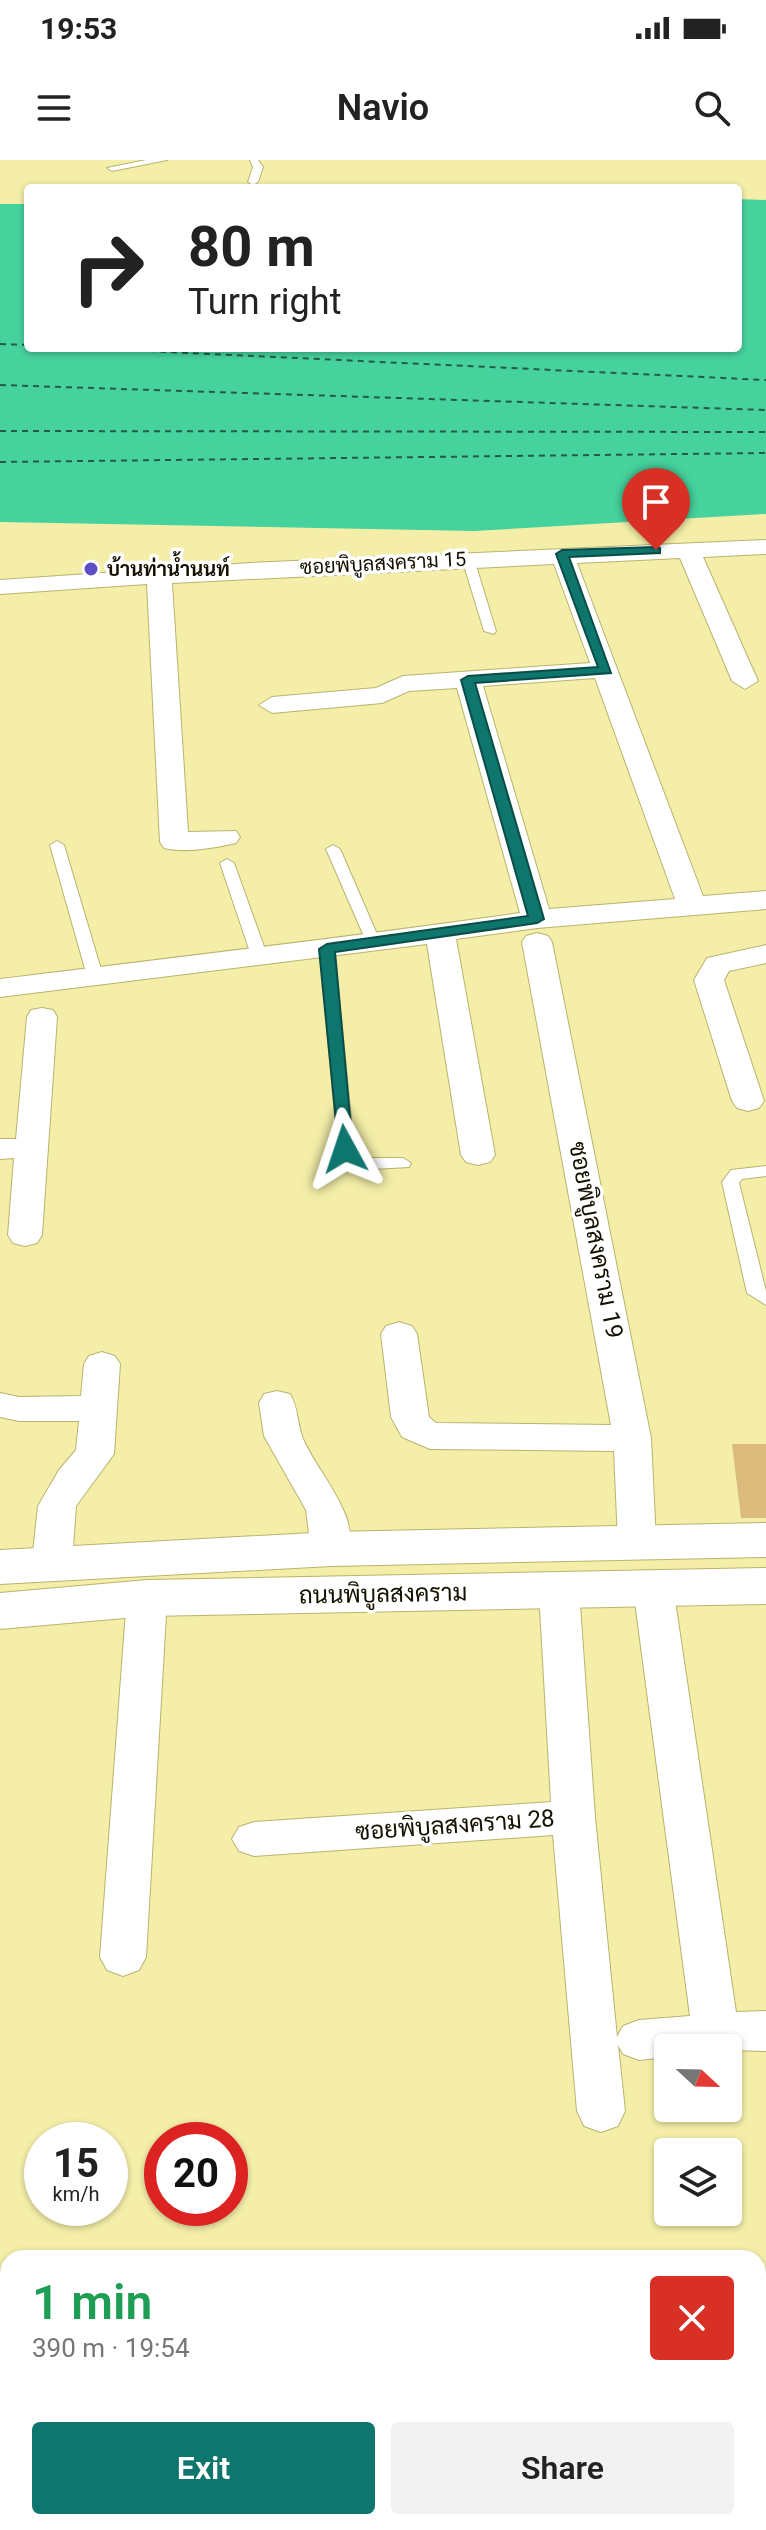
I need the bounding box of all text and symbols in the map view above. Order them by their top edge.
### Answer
text: 19:53 [40,11,117,46]
icon: menu [32,86,76,130]
icon: search [690,86,734,130]
text: Navio [337,87,429,129]
text: 80 m [188,214,315,280]
icon: right [56,216,160,320]
text: Turn right [188,281,341,323]
pin [622,468,690,550]
icon: arrive [634,480,678,524]
street label: ซอยพิบูลสงคราม 15 [299,547,467,582]
place label: บ้านท่าน้ำนนท์ [107,551,231,581]
marker: บ้านท่าน้ำนนท์ [82,560,100,578]
position arrow [303,1107,387,1191]
street label: ซอยพิบูลสงคราม 19 [560,1139,629,1341]
street label: ถนนพิบูลสงคราม [299,1579,468,1612]
street label: ซอยพิบูลสงคราม 28 [355,1804,556,1849]
north arrow [654,2034,742,2122]
map controls [654,2034,742,2226]
speed limit sign: 20 [144,2122,248,2226]
button: layers [654,2138,742,2226]
text: 15 [53,2140,99,2187]
text: km/h [53,2182,99,2206]
text: 1 min [32,2274,152,2331]
button: close [650,2276,734,2360]
text: 390 m · 19:54 [32,2333,190,2363]
button: Exit [32,2422,375,2514]
button: Share [391,2422,734,2514]

